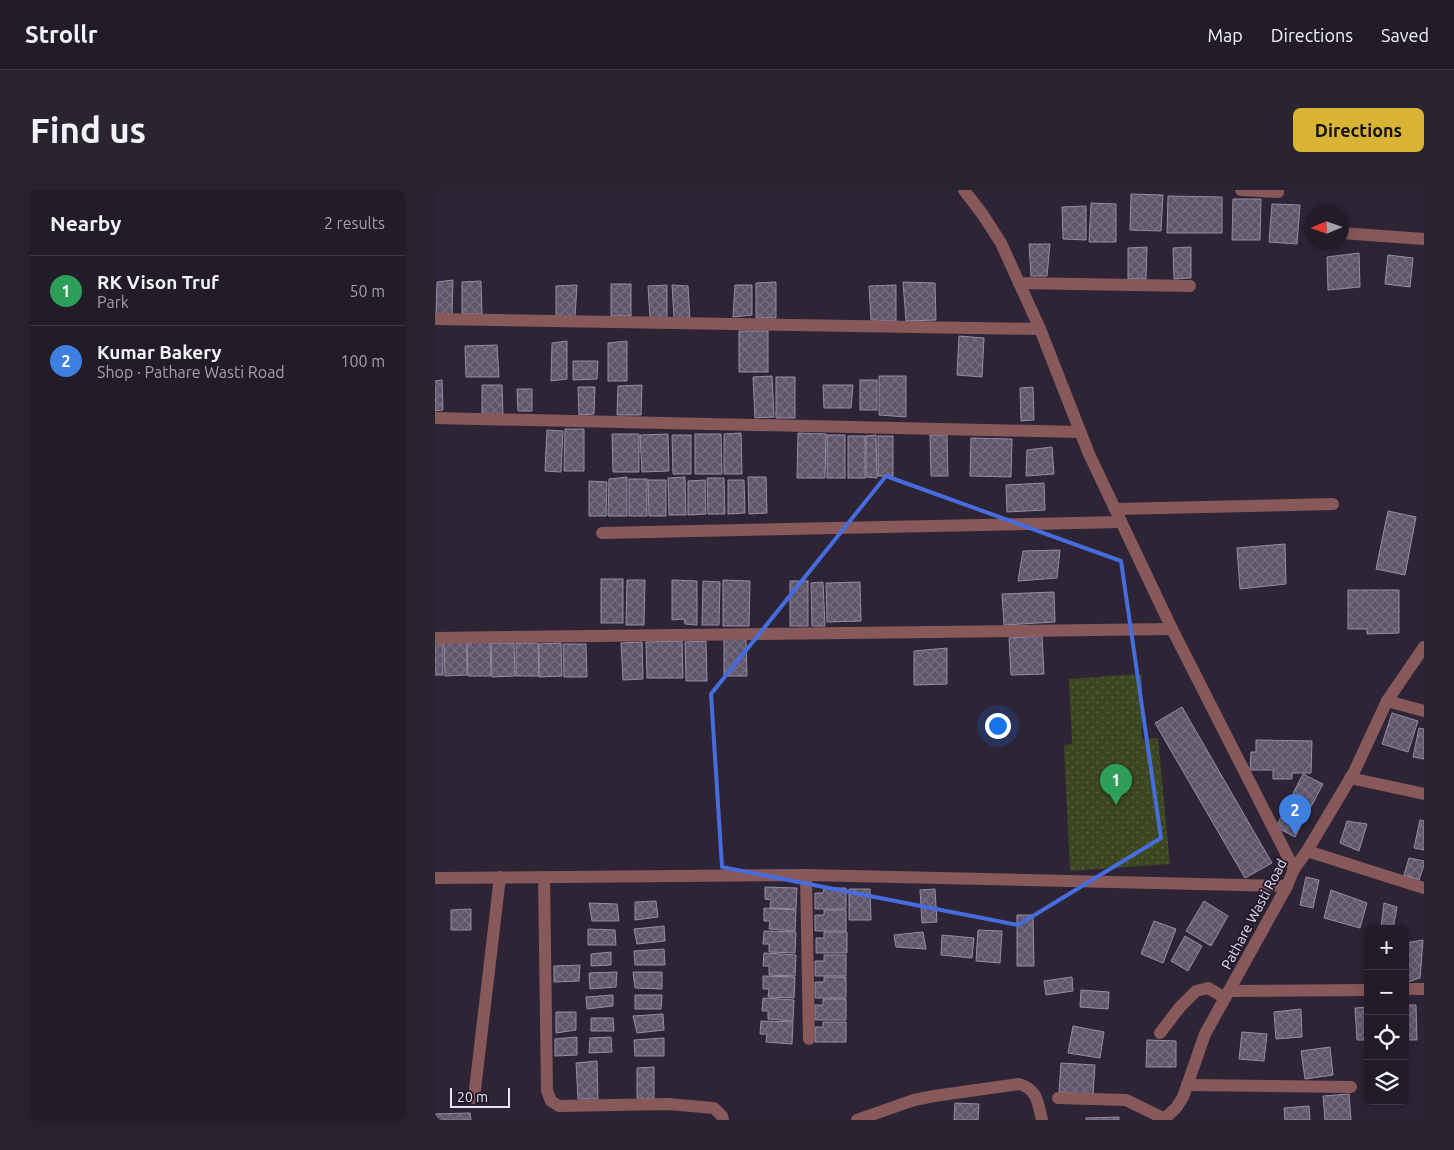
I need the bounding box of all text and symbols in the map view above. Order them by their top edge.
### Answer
text: Strollr [25,21,98,48]
text: Map [1207,25,1243,45]
text: Directions [1271,25,1353,45]
text: Saved [1381,25,1429,45]
button: Directions [1293,108,1424,152]
text: Find us [30,110,146,150]
north arrow [1304,205,1349,250]
text: Nearby [50,211,121,235]
text: 2 results [324,214,385,232]
text: RK Vison Truf [97,271,219,293]
text: 1 [61,282,71,300]
text: 50 m [349,282,385,300]
text: Park [97,293,129,311]
text: Kumar Bakery [97,341,222,363]
text: 2 [61,352,71,370]
text: 100 m [340,352,385,370]
text: Shop · Pathare Wasti Road [97,363,285,381]
your location [985,713,1011,739]
pin: 1 [1100,764,1132,805]
pin: 2 [1279,794,1311,835]
street label: Pathare Wasti Road [1218,856,1290,972]
map controls [1364,925,1409,1105]
button: + [1364,925,1409,970]
button: − [1364,970,1409,1015]
button: locate [1364,1015,1409,1060]
button: layers [1364,1060,1409,1105]
scale bar [450,1085,510,1108]
text: 20 m [457,1089,488,1105]

